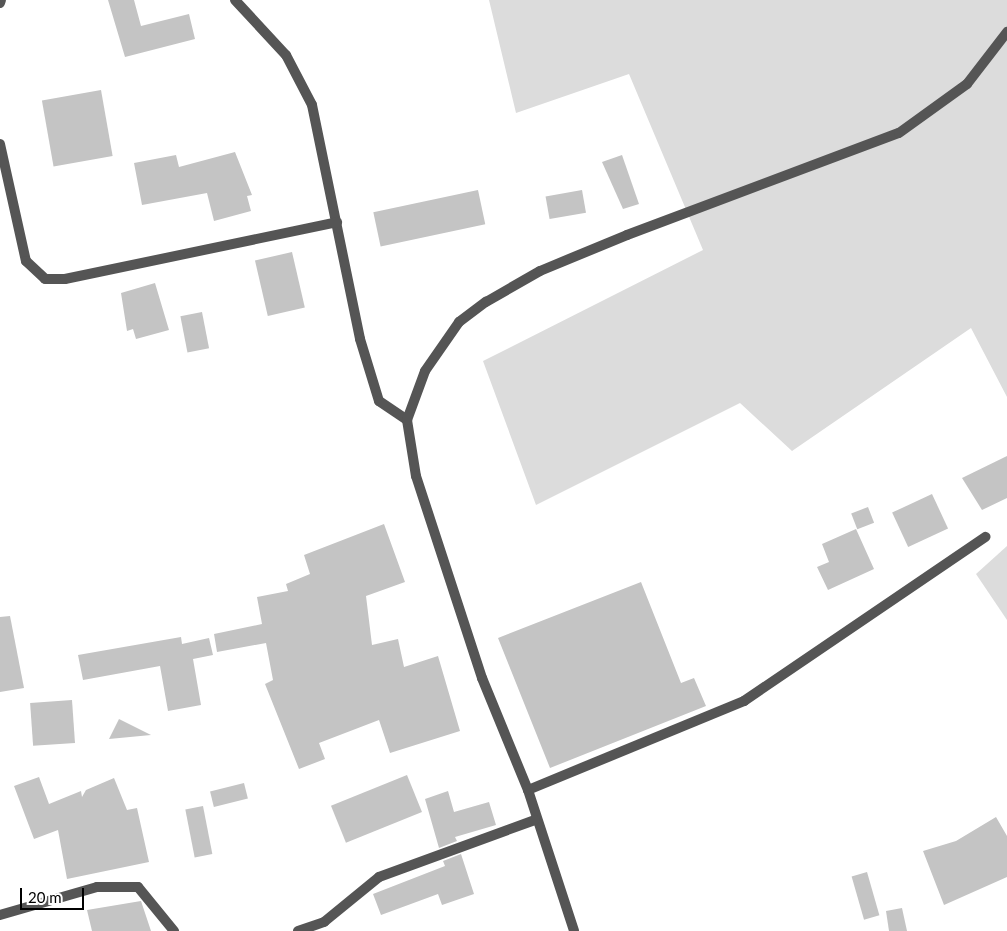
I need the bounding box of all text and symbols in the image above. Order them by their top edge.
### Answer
scale bar [22,878,86,910]
text: 20 m [28,888,62,906]

